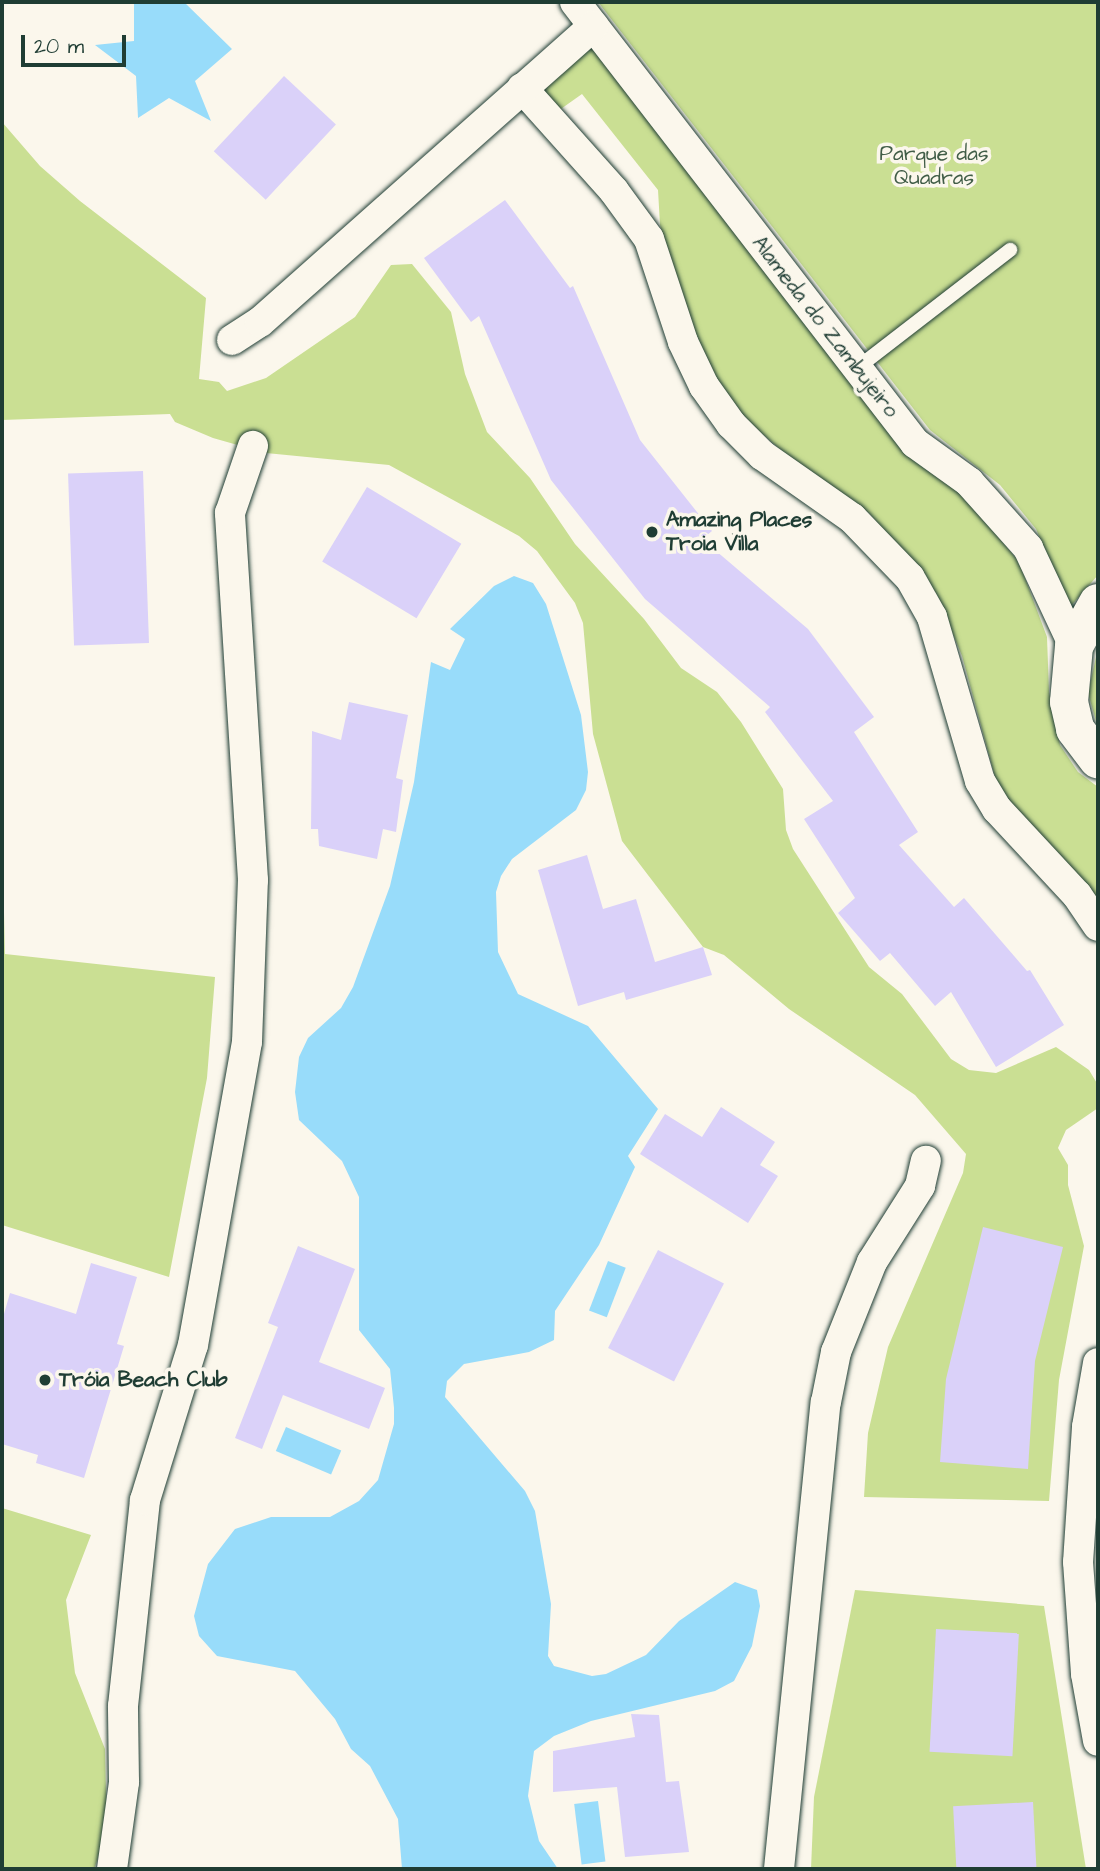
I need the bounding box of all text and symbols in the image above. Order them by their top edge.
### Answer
scale bar [24,21,130,65]
text: 20 m [34,32,84,61]
park label: Parque das Quadras [880,141,988,191]
street label: Alameda do Zambujeiro [746,231,904,423]
place label: Amazing Places Troia Villa [666,507,812,557]
marker: Amazing Places Troia Villa [644,524,660,540]
place label: Tróia Beach Club [59,1367,227,1393]
marker: Tróia Beach Club [37,1372,53,1388]

